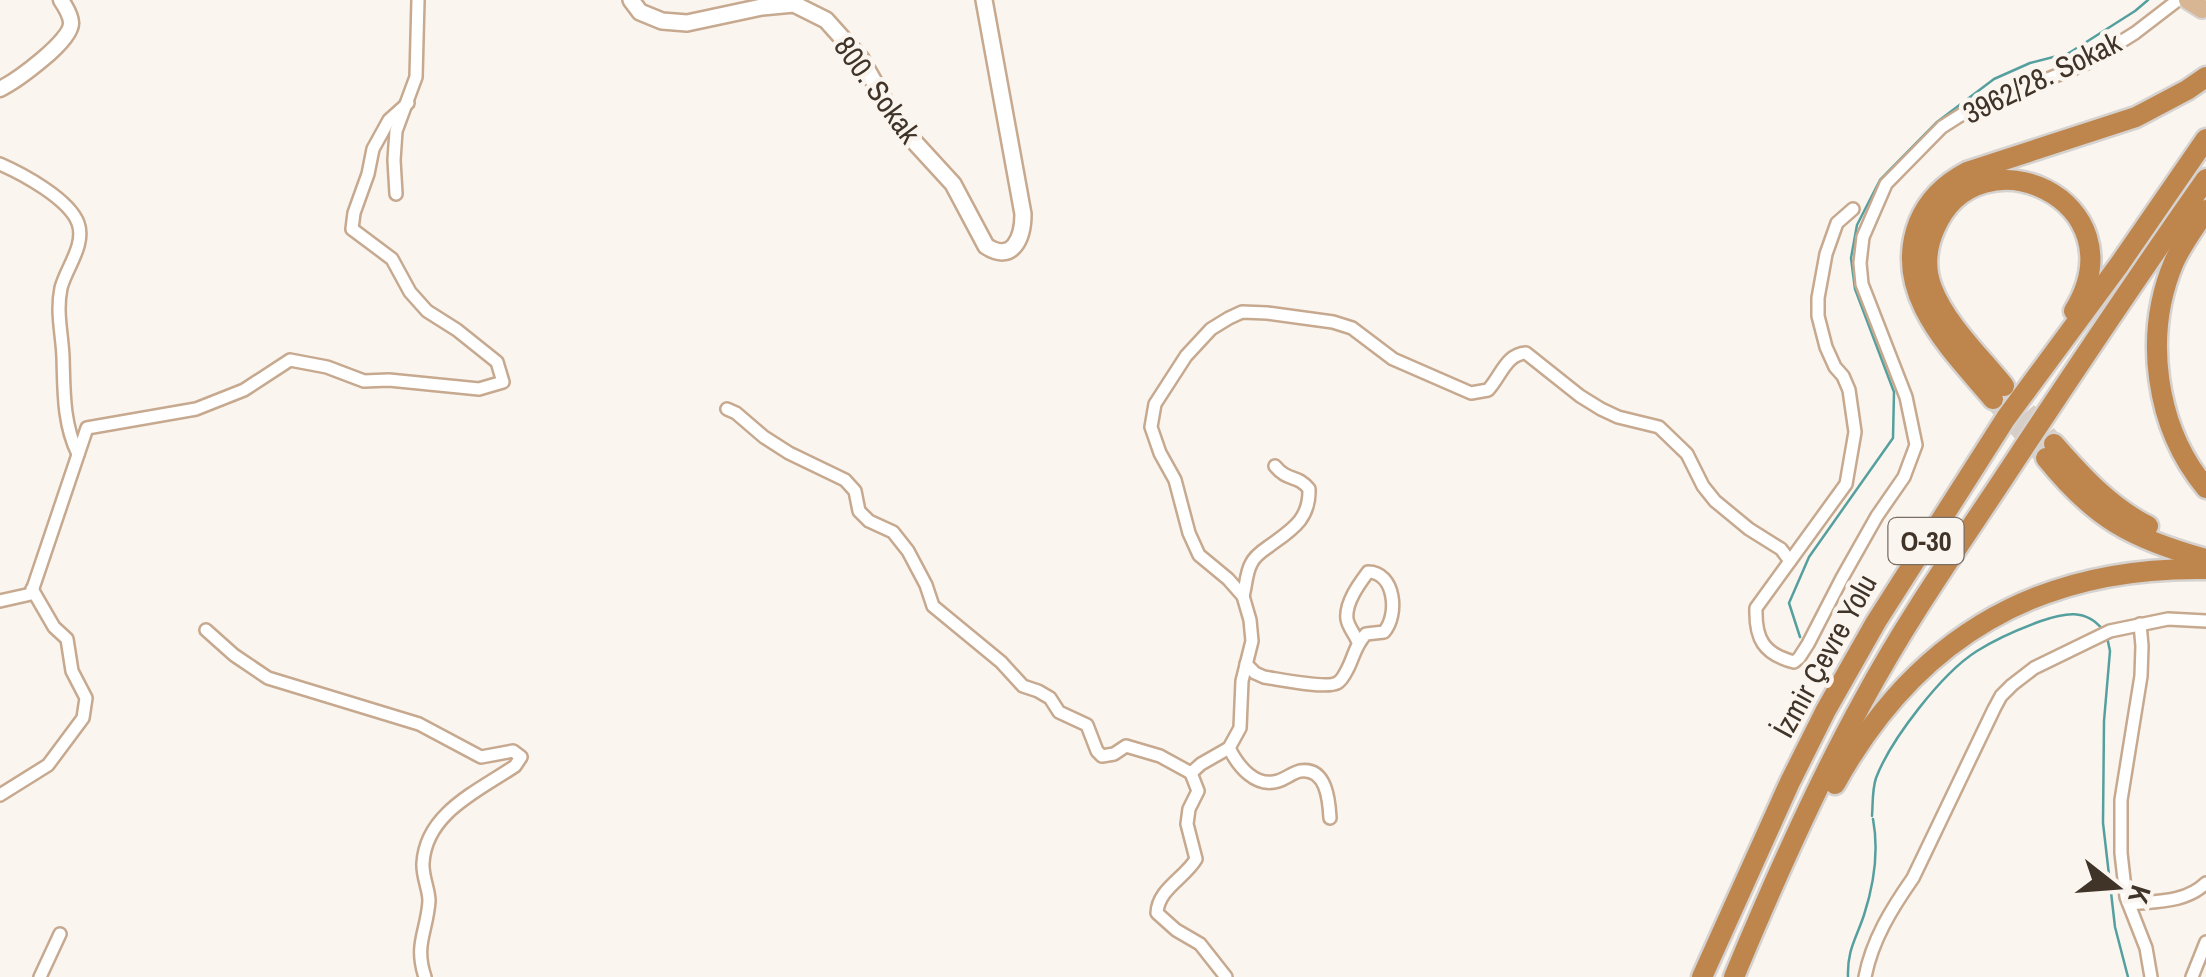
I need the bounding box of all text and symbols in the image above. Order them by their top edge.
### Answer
street label: 3962/28. Sokak [1956,21,2128,133]
street label: 800. Sokak [825,28,931,152]
road number: O-30 [1888,518,1964,564]
street label: İzmir Çevre Yolu [1763,567,1885,744]
north arrow [2066,837,2166,937]
text: K [2119,881,2161,908]

